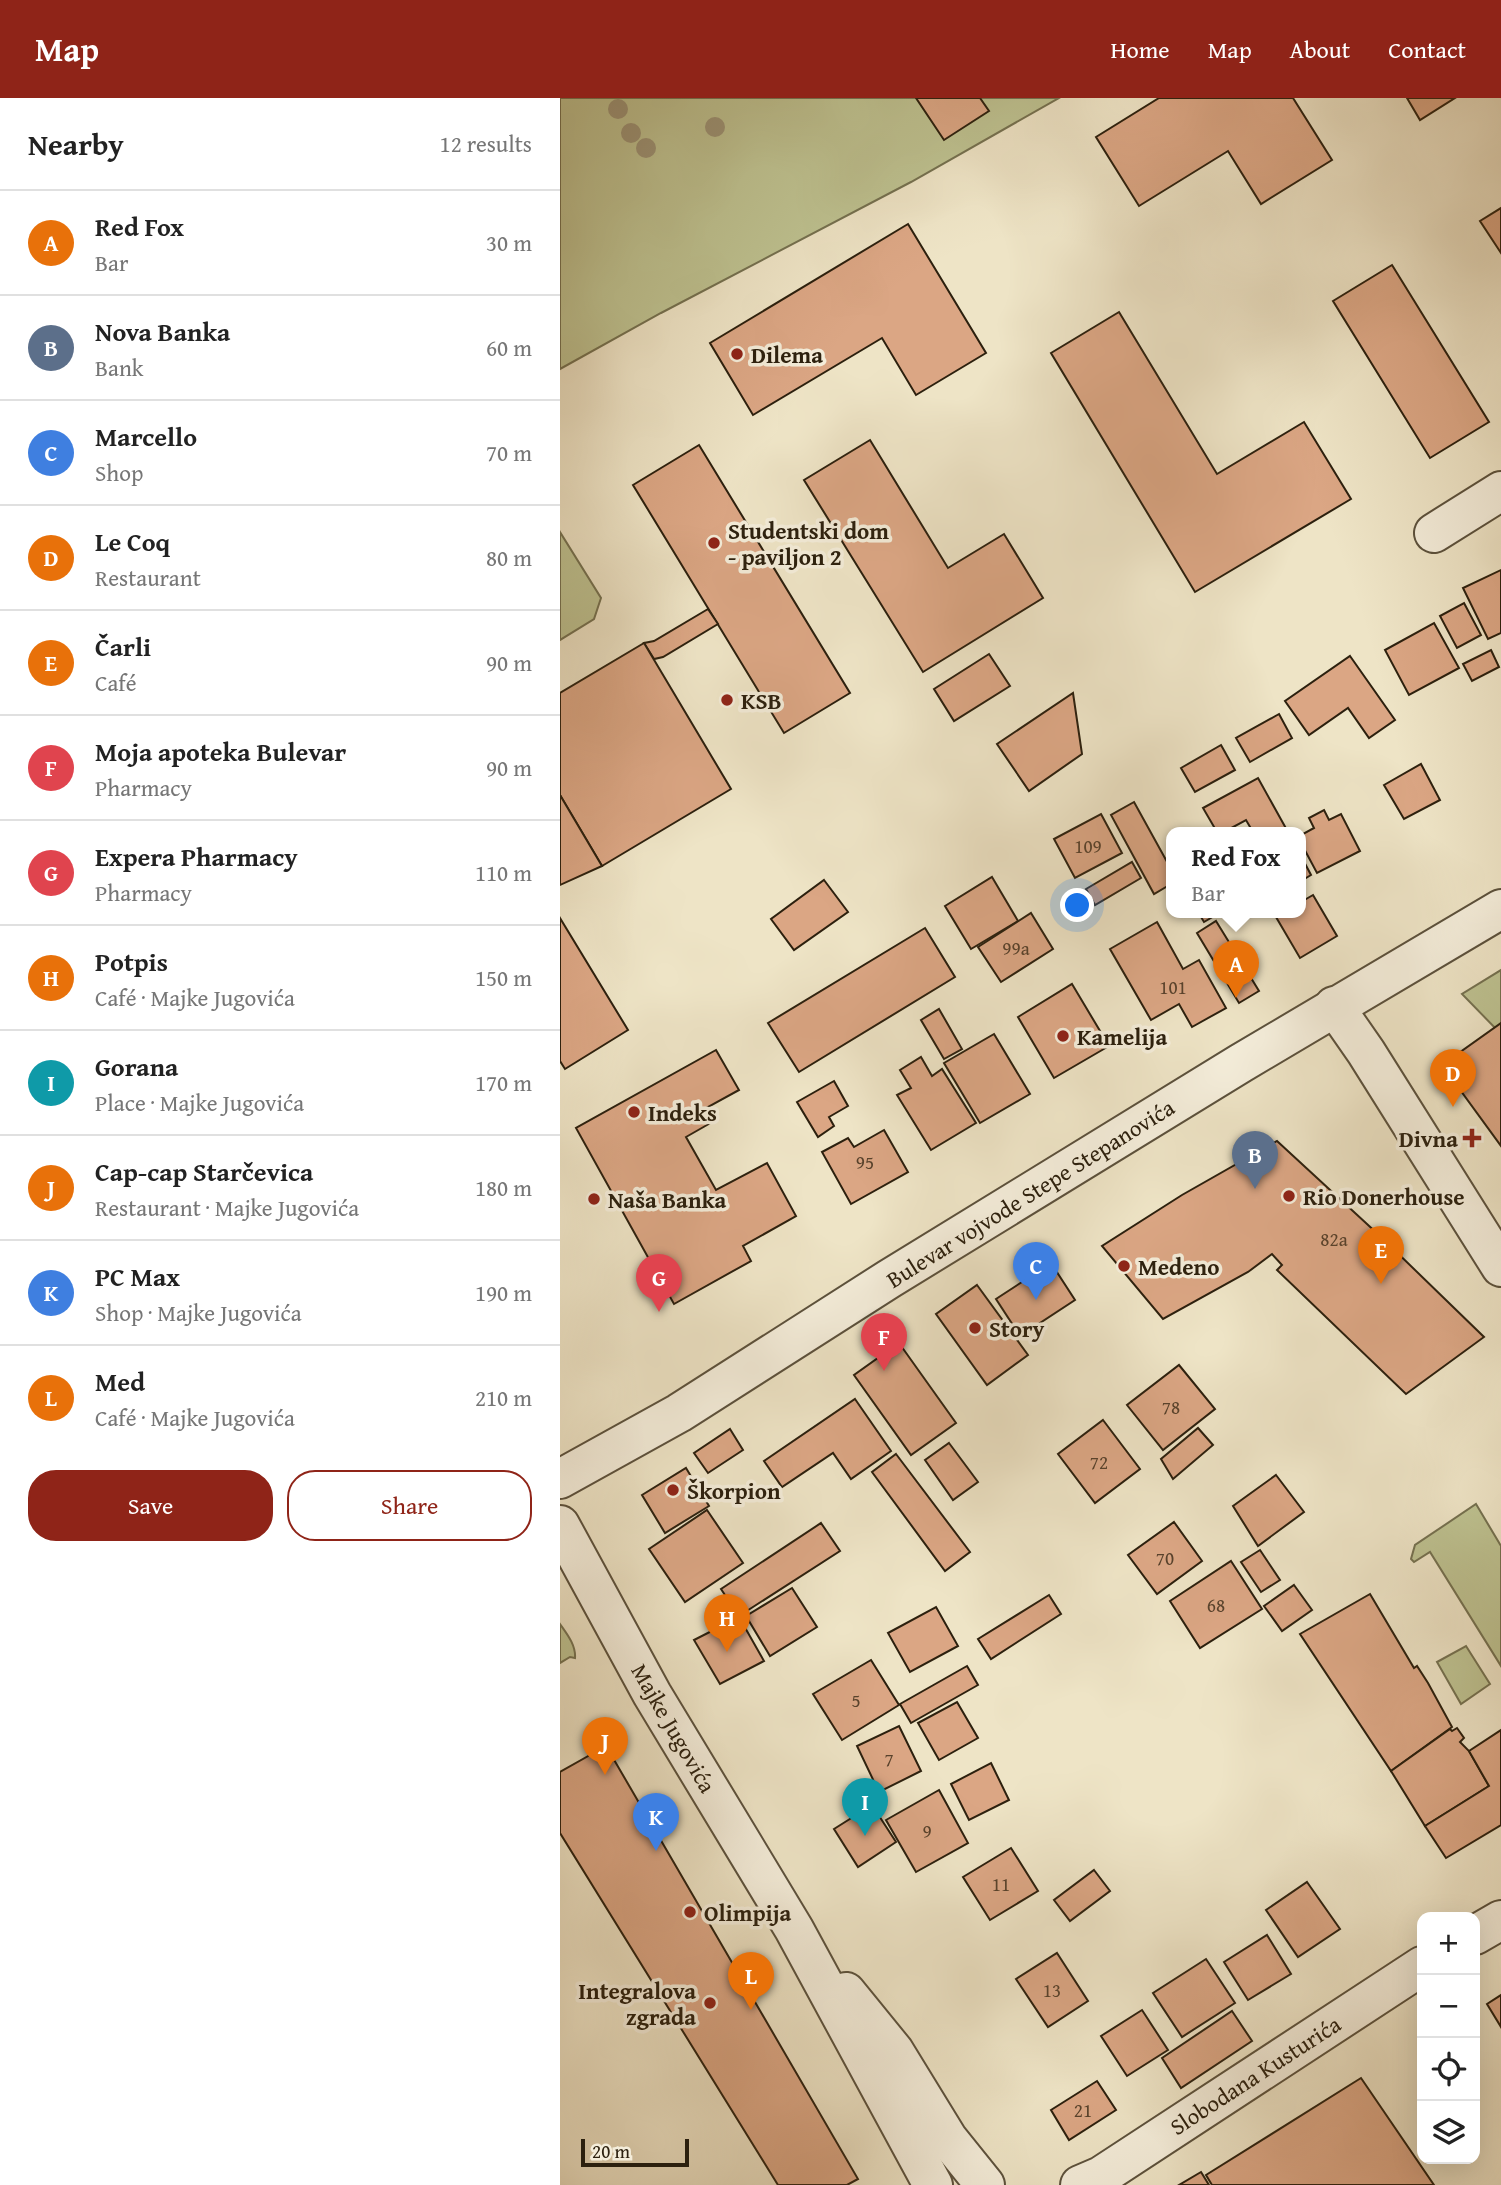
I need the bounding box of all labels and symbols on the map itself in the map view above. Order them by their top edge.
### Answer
place label: Dilema [751,338,823,371]
marker: Dilema [729,346,745,362]
place label: Studentski dom - paviljon 2 [728,514,889,573]
marker: Studentski dom - paviljon 2 [706,535,722,551]
place label: KSB [741,684,782,717]
marker: KSB [719,692,735,708]
house number: 109 [1074,832,1102,860]
your location [1060,888,1094,922]
house number: 99a [1002,934,1030,962]
pin: A [1213,940,1259,998]
house number: 101 [1159,973,1187,1001]
place label: Kamelija [1077,1020,1167,1053]
marker: Kamelija [1055,1028,1071,1044]
pin: D [1430,1049,1476,1107]
street label: Bulevar vojvode Stepe Stepanovića [880,1090,1180,1295]
place label: Indeks [648,1096,717,1129]
marker: Indeks [626,1104,642,1120]
place label: Divna [1399,1122,1458,1155]
marker: Divna [1464,1130,1480,1146]
pin: B [1232,1131,1278,1189]
house number: 95 [856,1148,874,1176]
place label: Rio Donerhouse [1303,1180,1465,1213]
place label: Naša Banka [608,1183,727,1216]
marker: Rio Donerhouse [1281,1188,1297,1204]
marker: Naša Banka [586,1191,602,1207]
house number: 82a [1320,1225,1348,1253]
pin: E [1358,1226,1404,1284]
pin: C [1013,1242,1059,1300]
place label: Medeno [1138,1250,1219,1283]
pin: G [636,1254,682,1312]
marker: Medeno [1116,1258,1132,1274]
place label: Story [989,1312,1045,1345]
pin: F [861,1313,907,1371]
marker: Story [967,1320,983,1336]
house number: 78 [1162,1393,1180,1421]
house number: 72 [1090,1448,1108,1476]
place label: Škorpion [687,1474,781,1507]
marker: Škorpion [665,1482,681,1498]
house number: 70 [1156,1544,1174,1572]
house number: 68 [1207,1591,1225,1619]
pin: H [704,1594,750,1652]
street label: Majke Jugovića [624,1657,724,1799]
house number: 5 [851,1686,861,1714]
pin: J [582,1717,628,1775]
house number: 7 [884,1745,894,1773]
pin: I [842,1778,888,1836]
pin: K [633,1793,679,1851]
house number: 9 [922,1817,932,1845]
house number: 11 [992,1870,1010,1898]
place label: Olimpija [704,1896,792,1929]
marker: Olimpija [682,1904,698,1920]
pin: L [728,1952,774,2010]
place label: Integralova zgrada [578,1974,696,2033]
house number: 13 [1043,1976,1061,2004]
marker: Integralova zgrada [702,1995,718,2011]
street label: Slobodana Kusturića [1163,2007,1347,2143]
house number: 21 [1074,2096,1092,2124]
scale bar [581,2136,690,2168]

